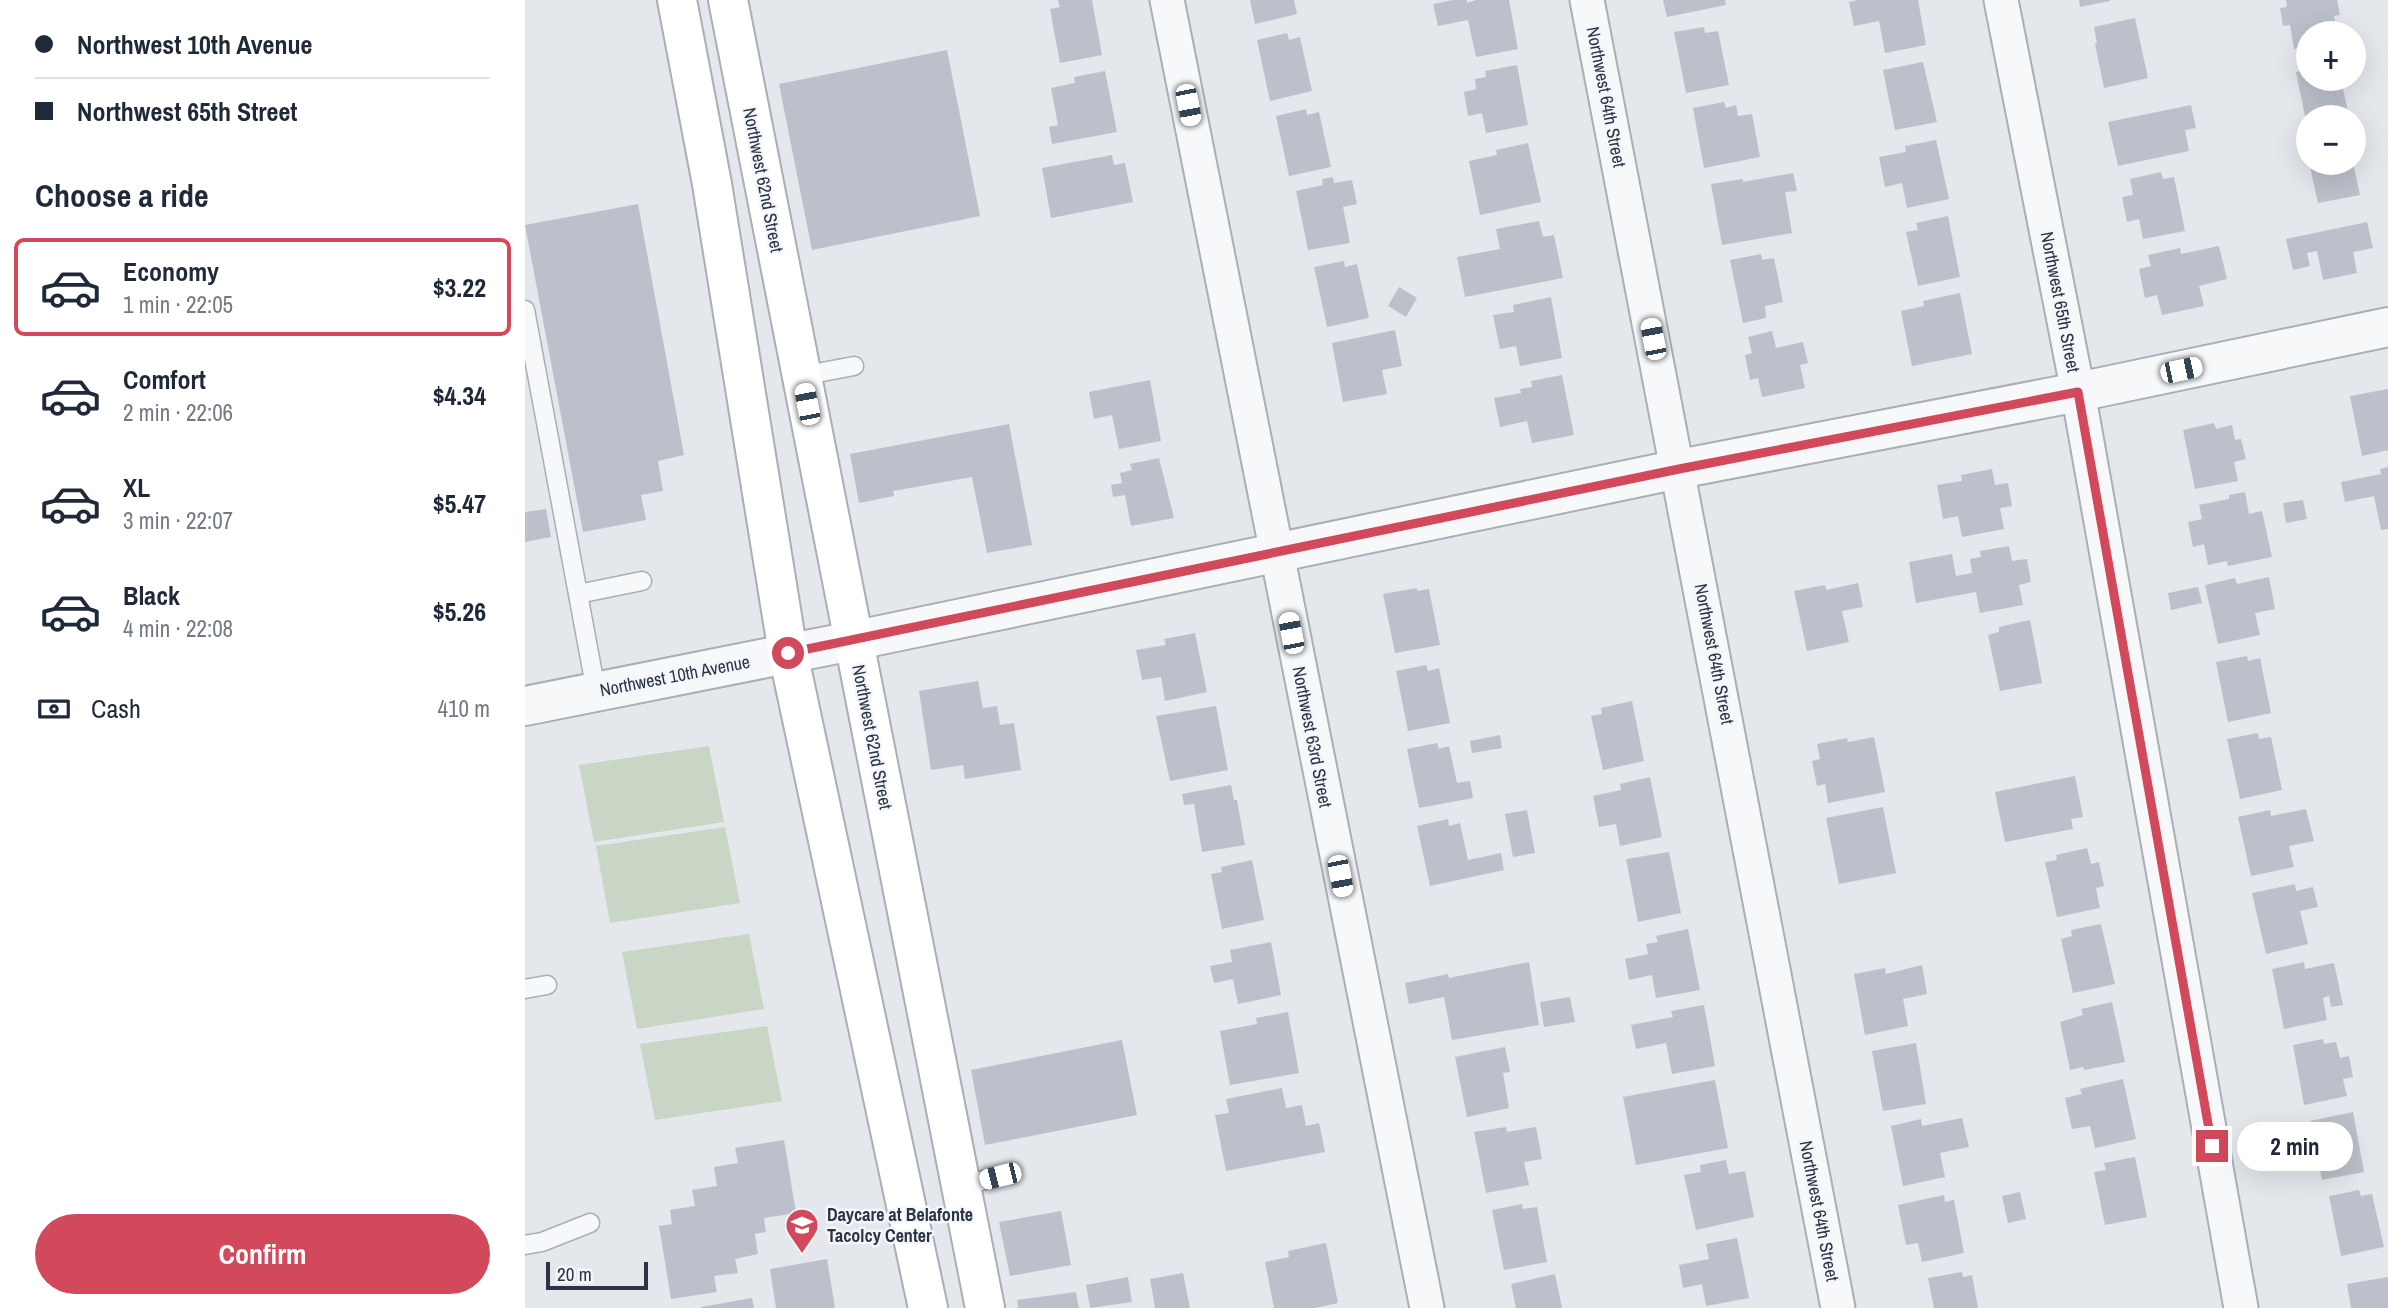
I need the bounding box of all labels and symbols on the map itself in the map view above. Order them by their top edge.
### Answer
street label: Northwest 64th Street [1581,24,1632,169]
car [1174,82,1203,128]
street label: Northwest 62nd Street [737,105,790,254]
street label: Northwest 65th Street [2035,229,2086,374]
car [1639,316,1668,362]
car [2159,355,2204,385]
car [793,381,822,427]
street label: Northwest 64th Street [1689,581,1740,726]
car [1277,610,1306,656]
route start [772,637,804,669]
street label: Northwest 10th Avenue [598,649,752,702]
street label: Northwest 62nd Street [846,662,899,811]
street label: Northwest 63rd Street [1287,664,1338,810]
car [1326,853,1355,899]
callout: 2 min [2237,1122,2352,1170]
route end [2196,1130,2228,1162]
street label: Northwest 64th Street [1794,1138,1845,1283]
car [978,1161,1023,1191]
place label: Daycare at Belafonte Tacolcy Center [827,1202,973,1248]
school or university icon: Daycare at Belafonte Tacolcy Center [783,1206,821,1255]
scale bar [546,1259,647,1291]

